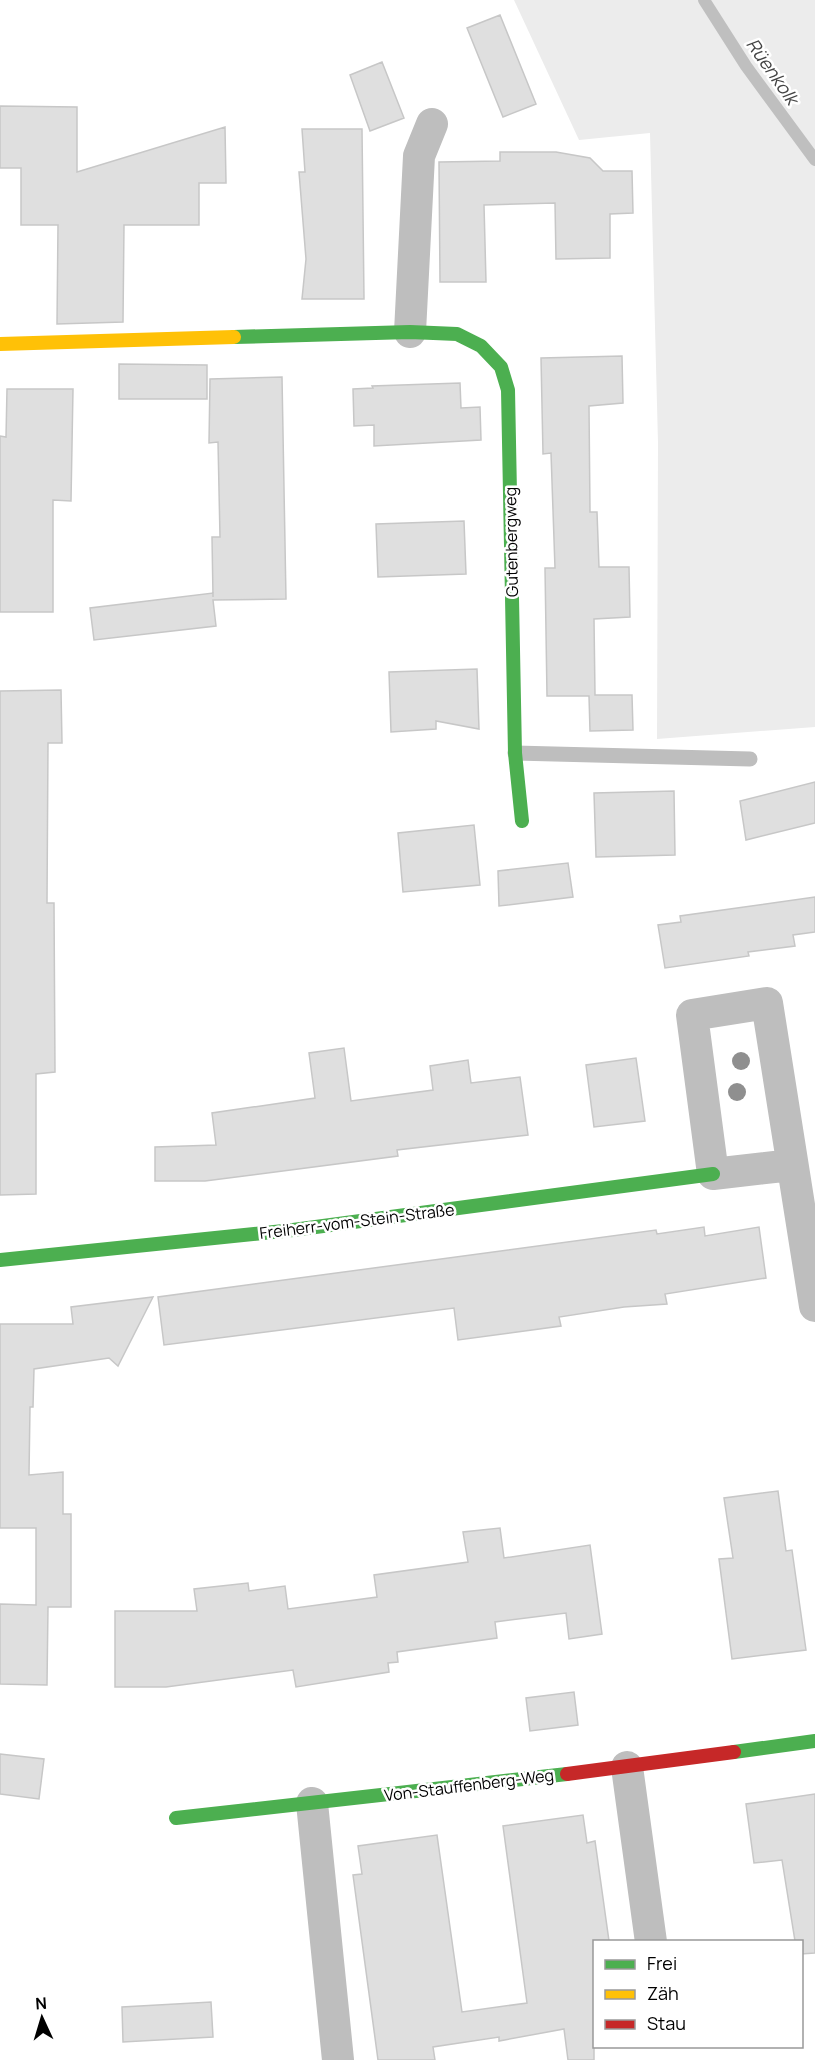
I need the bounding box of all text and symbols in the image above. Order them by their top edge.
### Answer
water label: Rüenkolk [742,33,806,111]
street label: Gutenbergweg [499,487,523,597]
street label: Freiherr-vom-Stein-Straße [258,1198,456,1244]
street label: Von-Stauffenberg-Weg [383,1764,555,1806]
legend [593,1940,803,2048]
text: Frei [647,1951,677,1975]
text: Zäh [647,1981,679,2005]
north arrow [12,1988,72,2048]
text: N [34,1992,47,2014]
text: Stau [647,2011,686,2035]

